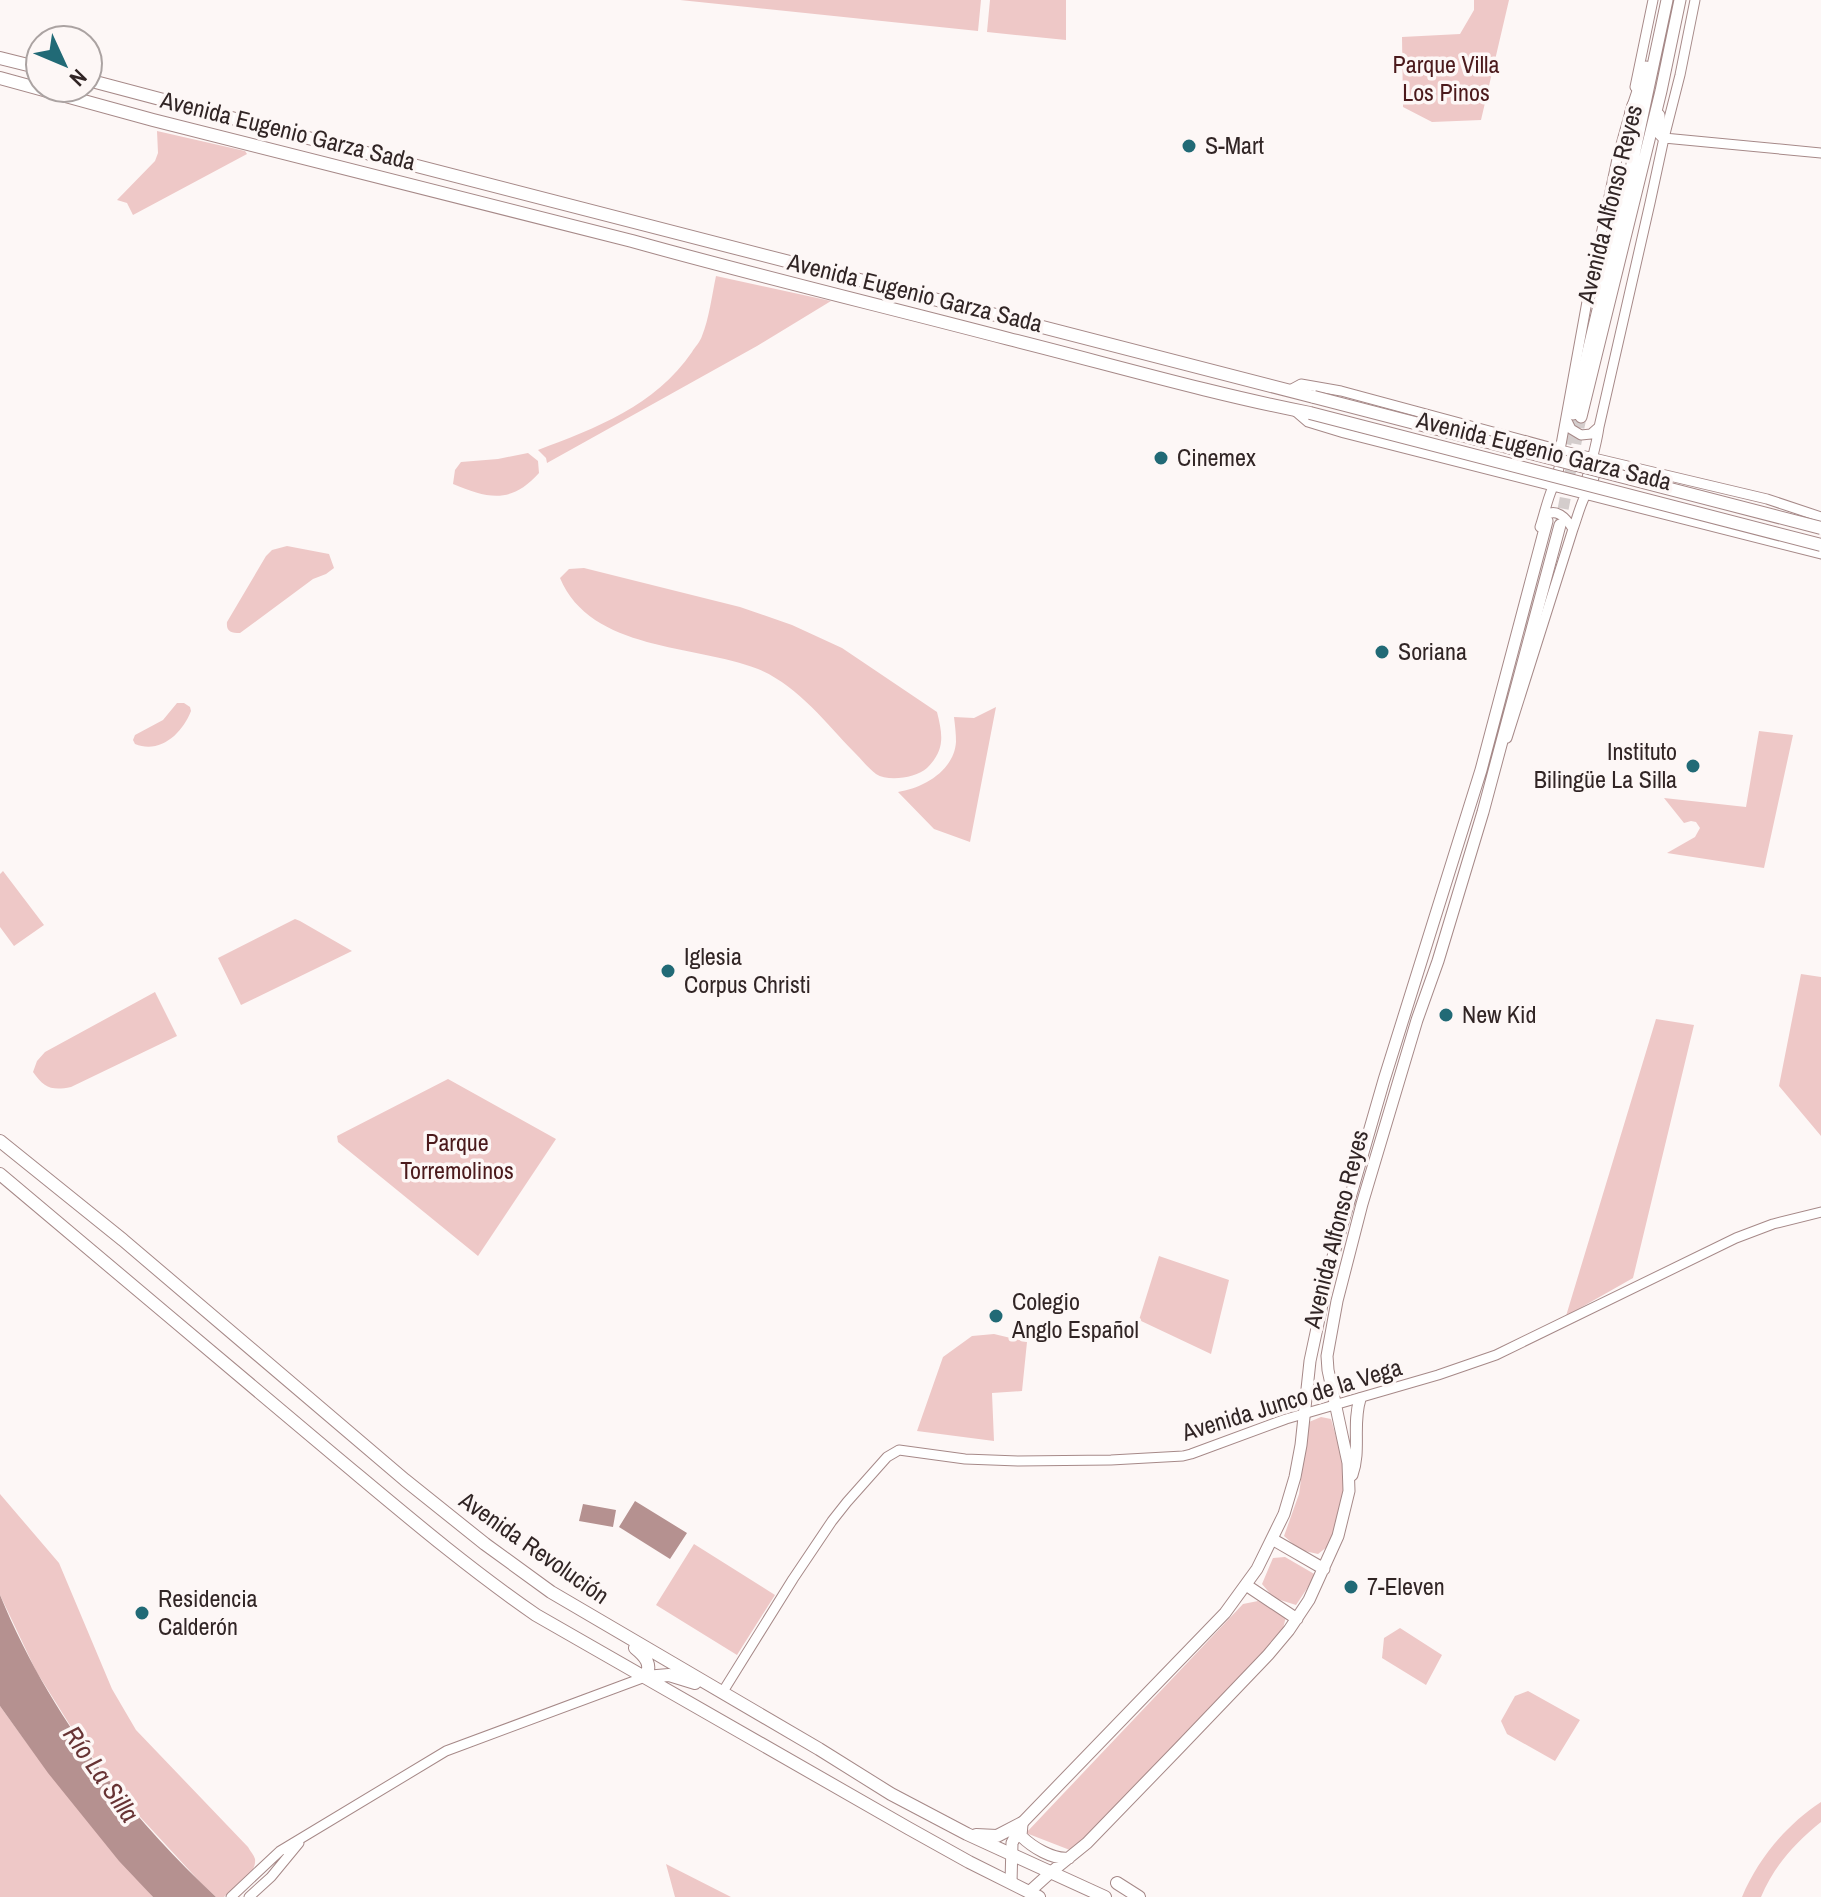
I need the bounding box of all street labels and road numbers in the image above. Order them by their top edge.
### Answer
street label: Avenida Eugenio Garza Sada [157,83,419,177]
street label: Avenida Alfonso Reyes [1569,101,1649,307]
street label: Avenida Eugenio Garza Sada [784,245,1046,339]
street label: Avenida Eugenio Garza Sada [1413,403,1675,497]
street label: Avenida Alfonso Reyes [1295,1126,1375,1332]
street label: Avenida Junco de la Vega [1177,1350,1406,1448]
street label: Avenida Revolución [453,1483,616,1611]

